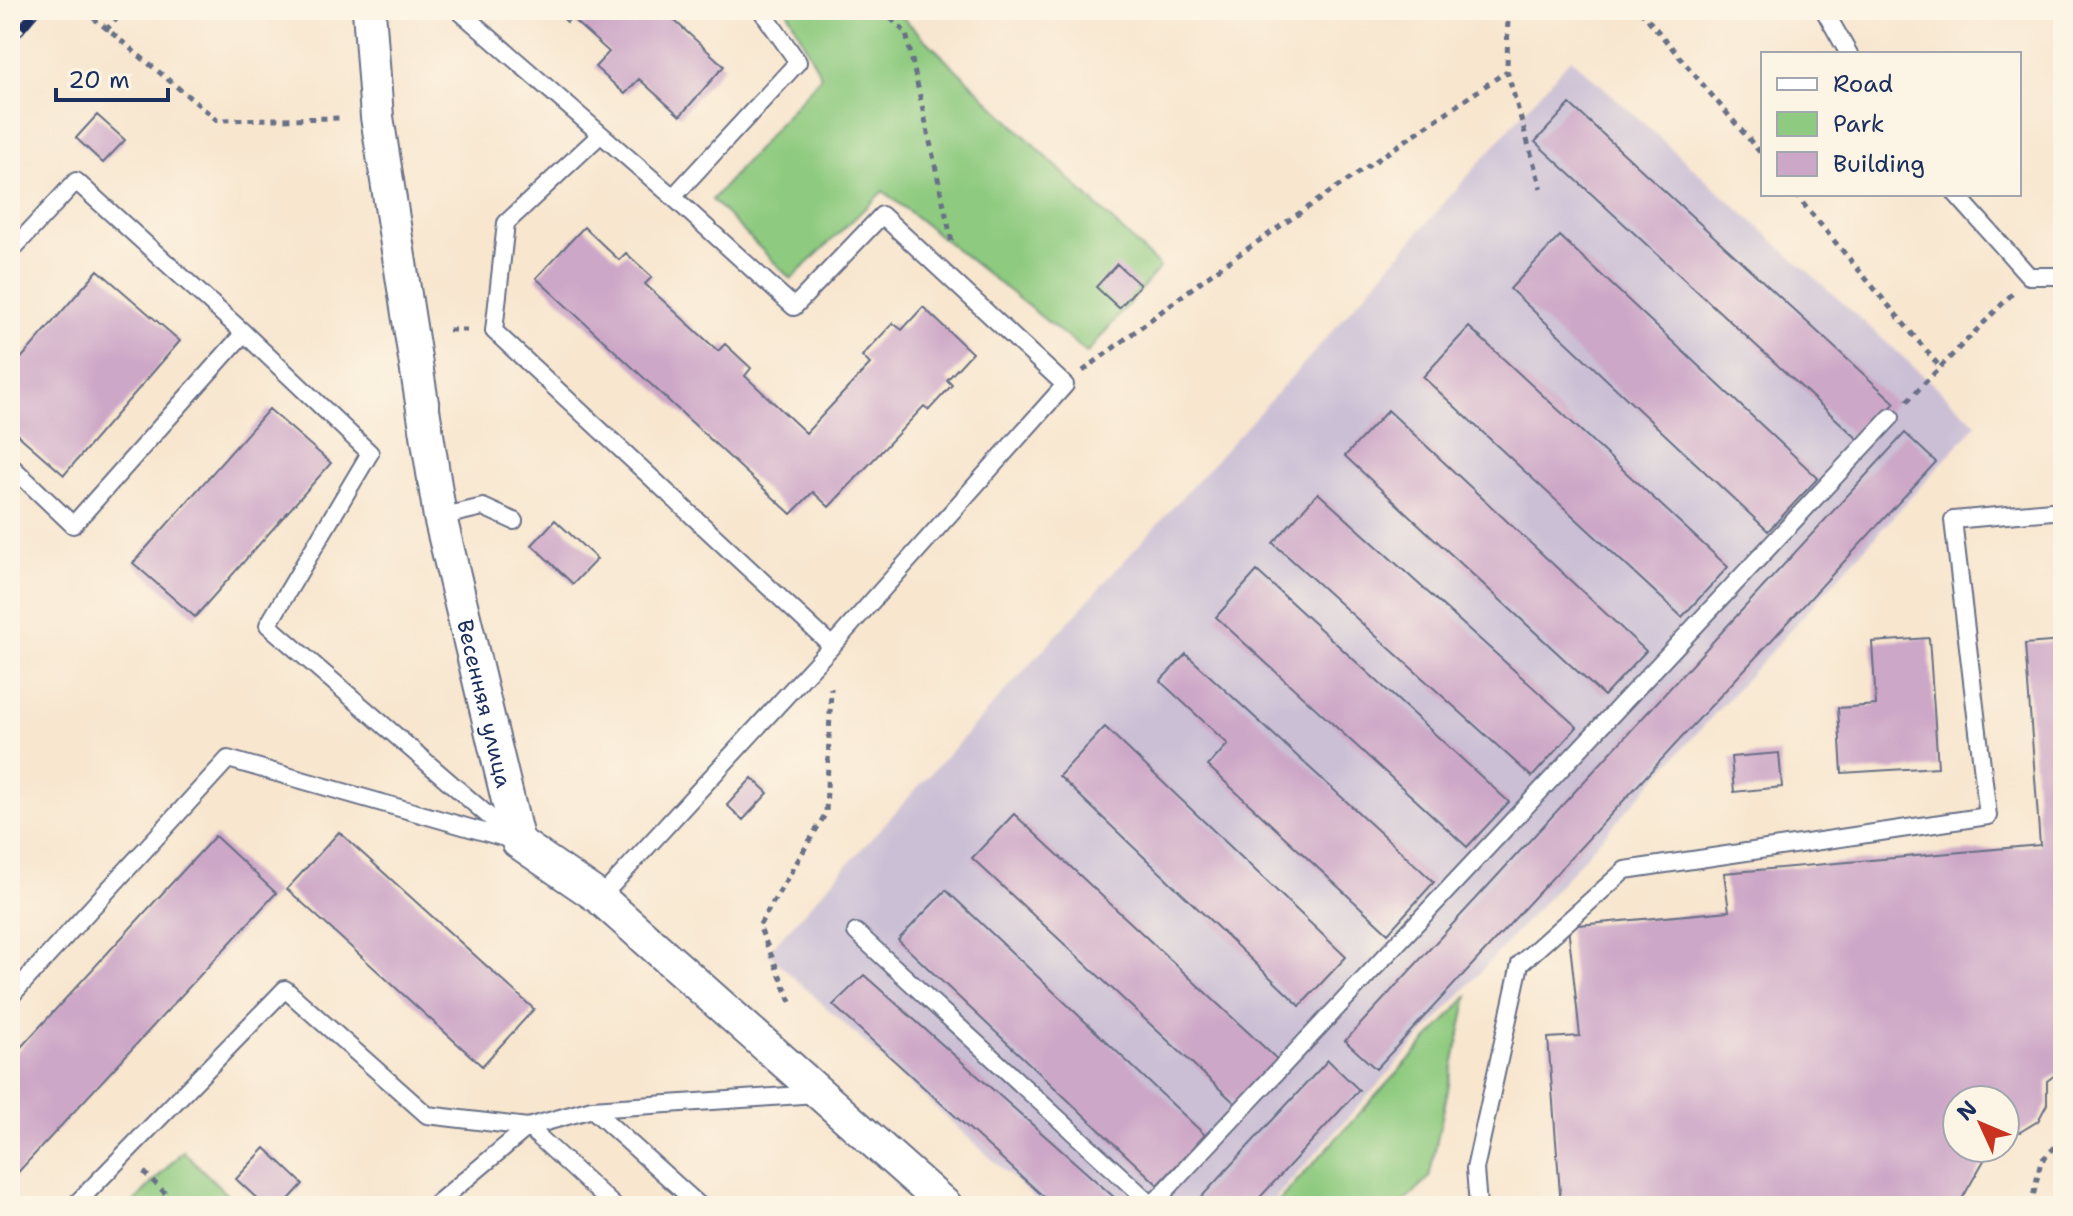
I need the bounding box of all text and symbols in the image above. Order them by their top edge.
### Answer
scale bar [56,52,168,102]
legend [1761,52,2021,196]
text: 20 m [68,64,130,96]
text: Road [1833,68,1893,100]
text: Park [1833,108,1885,140]
text: Building [1833,148,1925,180]
street label: Весенняя улица [450,617,519,791]
north arrow [1941,1084,2021,1164]
text: N [1950,1094,1983,1127]

